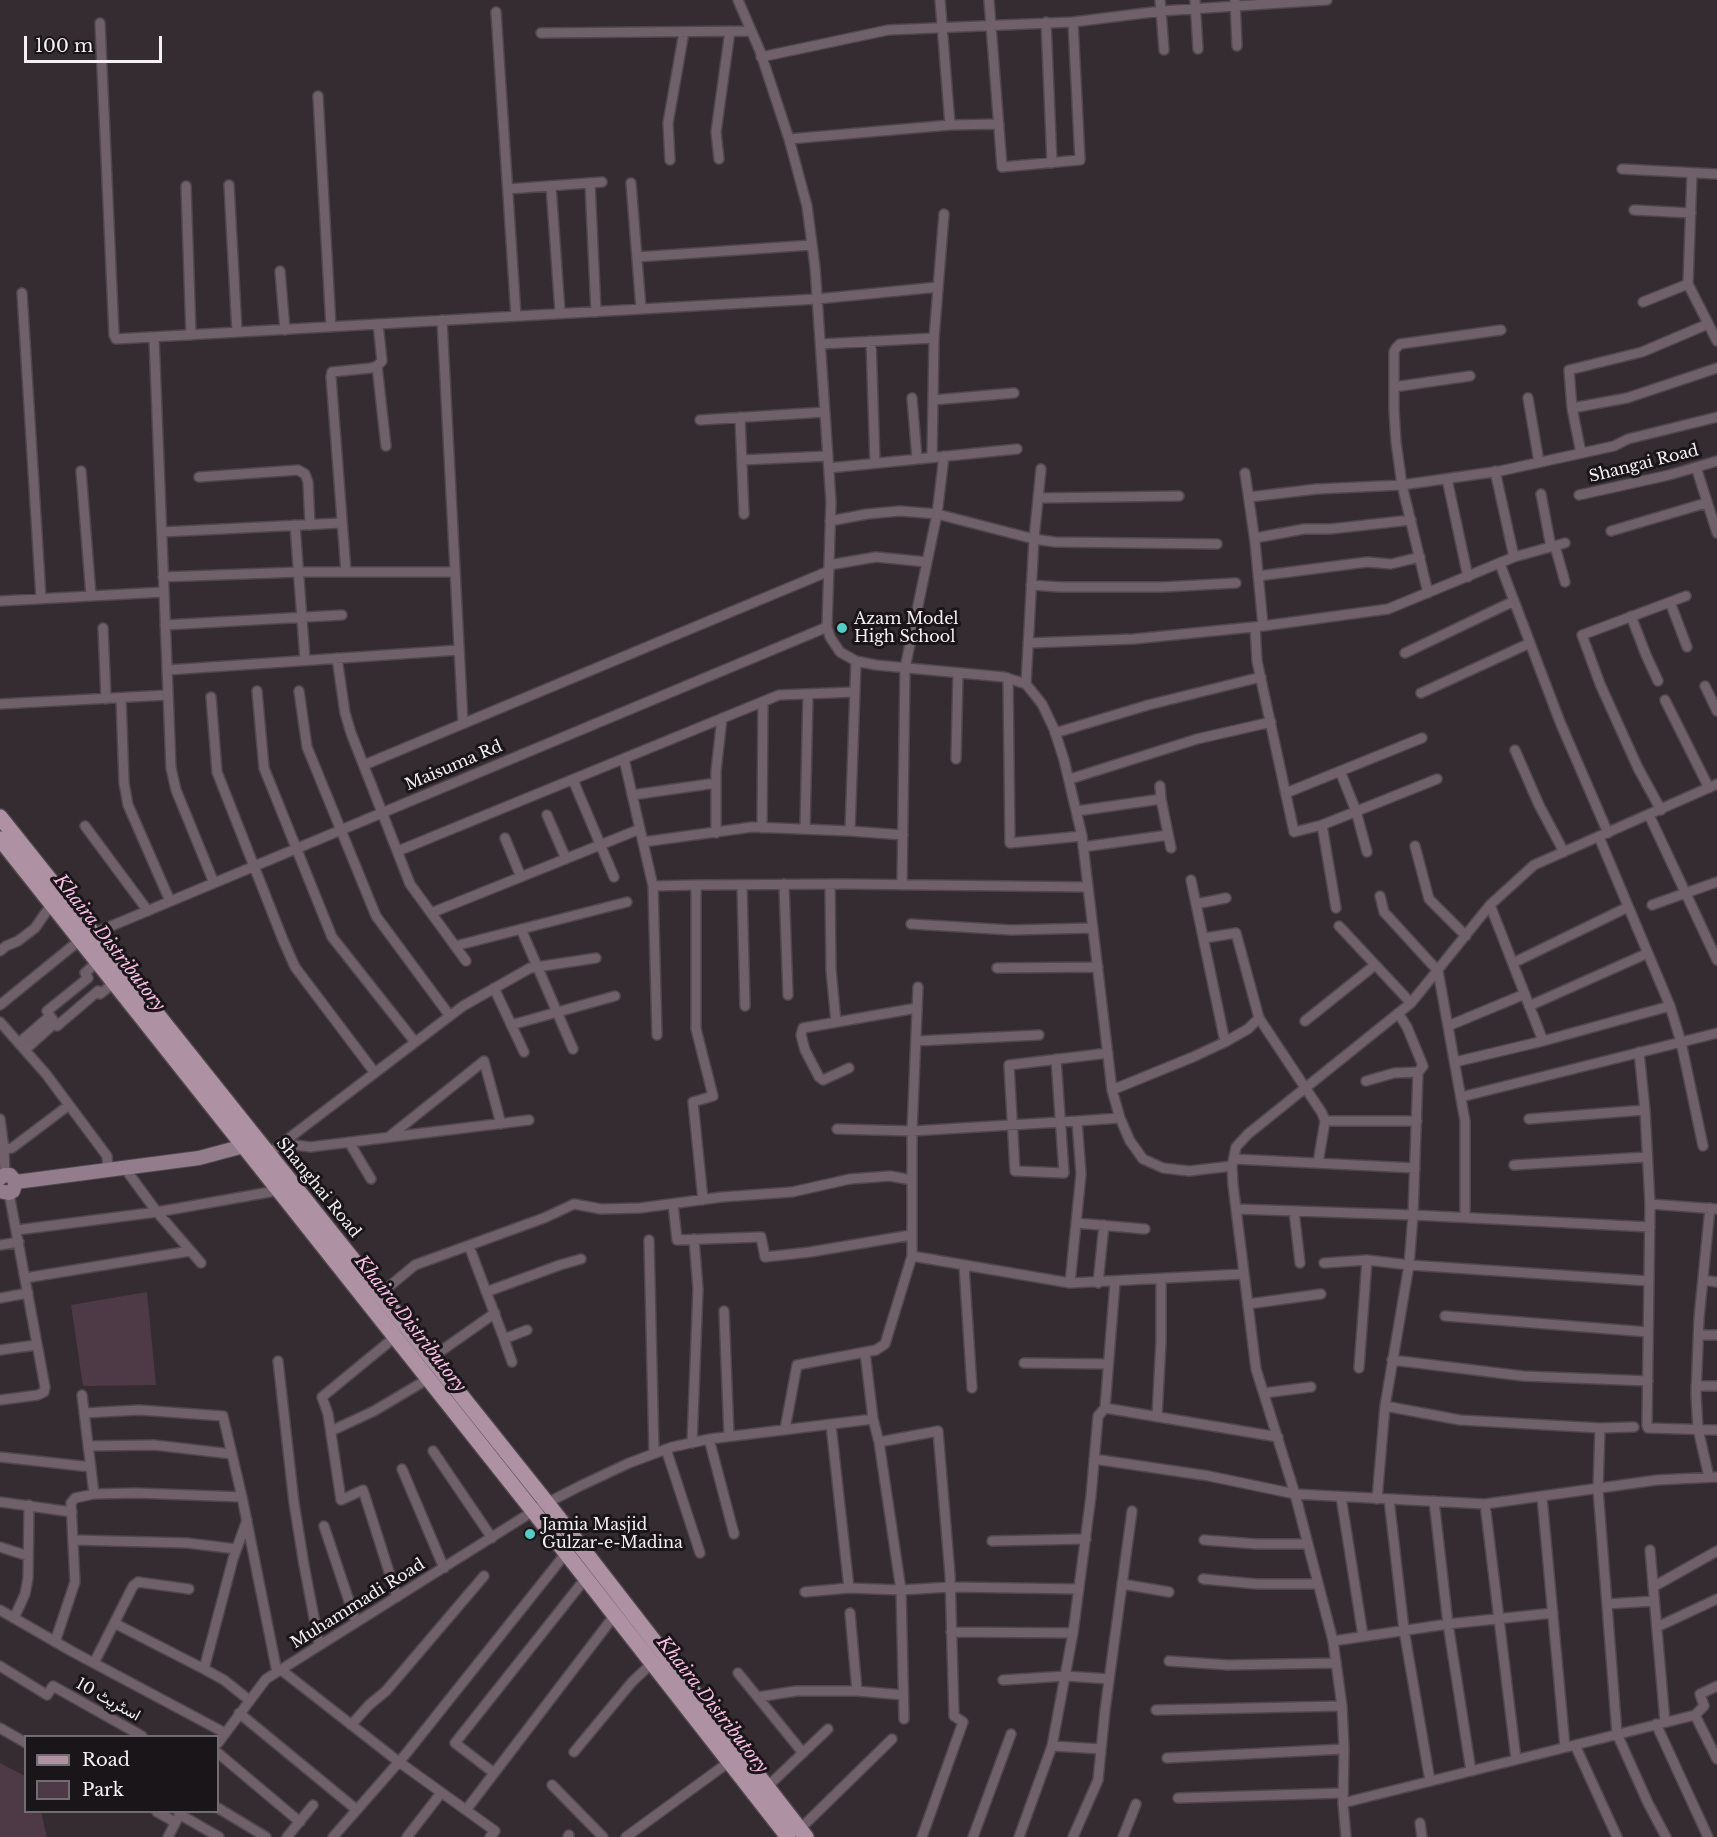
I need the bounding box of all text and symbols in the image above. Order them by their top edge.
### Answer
scale bar [27,24,165,62]
text: 100 m [35,35,93,57]
street label: Shangai Road [1587,441,1701,487]
place label: Azam Model High School [854,609,959,647]
marker: Azam Model High School [835,621,849,635]
street label: Maisuma Rd [403,737,505,795]
water label: Khaira Distributory [49,870,169,1016]
street label: Shanghai Road [272,1134,364,1242]
water label: Khaira Distributory [350,1251,470,1397]
place label: Jamia Masjid Gulzar-e-Madina [542,1515,683,1553]
marker: Jamia Masjid Gulzar-e-Madina [523,1527,537,1541]
street label: Muhammadi Road [287,1555,429,1653]
water label: Khaira Distributory [652,1632,772,1778]
street label: اسٹریٹ 10 [72,1674,144,1726]
legend [24,1735,219,1813]
text: Road [82,1749,130,1771]
text: Park [82,1779,124,1801]

